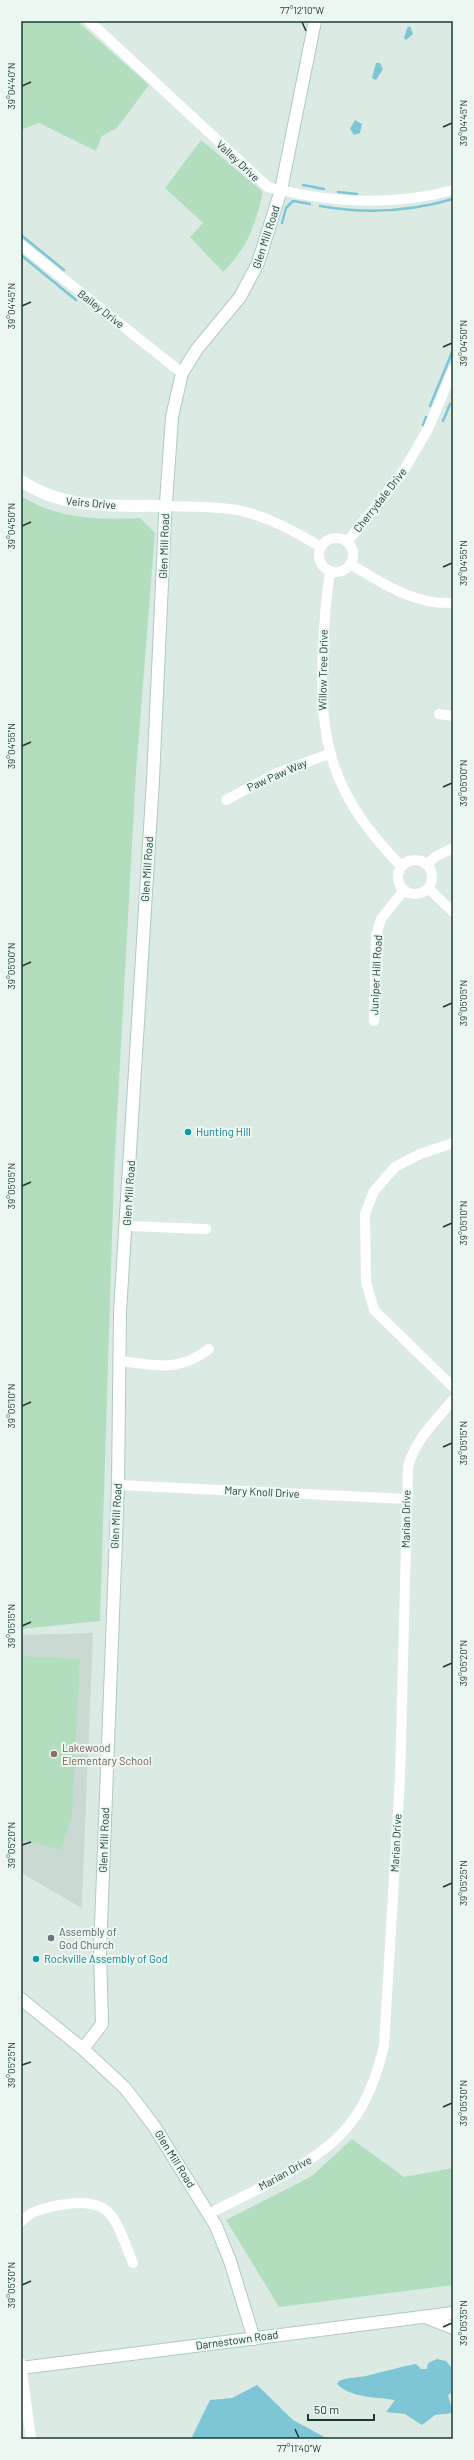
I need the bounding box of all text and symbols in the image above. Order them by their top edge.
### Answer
text: 77°12'10"W [280,4,324,16]
text: 39°04'40"N [5,63,17,109]
text: 39°04'45"N [457,100,469,146]
street label: Valley Drive [214,137,263,184]
street label: Glen Mill Road [249,204,282,270]
text: 39°04'45"N [5,283,17,329]
street label: Bailey Drive [76,286,127,331]
text: 39°04'50"N [457,320,469,366]
street label: Cherrydale Drive [350,465,409,535]
street label: Veirs Drive [65,494,117,511]
text: 39°04'50"N [5,503,17,549]
street label: Glen Mill Road [156,513,171,579]
text: 39°04'55"N [457,540,469,586]
street label: Willow Tree Drive [315,629,330,711]
text: 39°04'55"N [5,723,17,769]
street label: Paw Paw Way [245,756,309,794]
text: 39°05'00"N [457,760,469,806]
street label: Glen Mill Road [138,836,155,902]
street label: Juniper Hill Road [367,934,384,1016]
text: 39°05'00"N [5,943,17,989]
text: 39°05'05"N [457,980,469,1026]
place label: Hunting Hill [196,1125,251,1138]
marker: Hunting Hill [183,1127,193,1137]
street label: Glen Mill Road [120,1160,137,1226]
text: 39°05'05"N [5,1163,17,1209]
text: 39°05'10"N [457,1201,469,1245]
text: 39°05'10"N [5,1384,17,1428]
text: 39°05'15"N [457,1421,469,1465]
street label: Glen Mill Road [107,1483,124,1549]
street label: Mary Knoll Drive [224,1483,300,1500]
street label: Marian Drive [398,1489,413,1548]
text: 39°05'15"N [5,1604,17,1648]
text: 39°05'20"N [457,1640,469,1686]
place label: Lakewood Elementary School [62,1741,152,1767]
marker: Lakewood Elementary School [49,1749,59,1759]
street label: Glen Mill Road [96,1807,111,1873]
street label: Marian Drive [387,1813,404,1873]
text: 39°05'20"N [5,1822,17,1868]
text: 39°05'25"N [457,1860,469,1906]
place label: Assembly of God Church [59,1925,117,1951]
marker: Assembly of God Church [46,1933,56,1943]
place label: Rockville Assembly of God [44,1952,168,1965]
marker: Rockville Assembly of God [31,1954,41,1964]
text: 39°05'25"N [5,2042,17,2088]
text: 39°05'30"N [457,2080,469,2126]
street label: Glen Mill Road [153,2128,198,2190]
street label: Marian Drive [256,2153,314,2192]
text: 39°05'30"N [5,2262,17,2308]
text: 39°05'35"N [457,2300,469,2346]
street label: Darnestown Road [195,2327,279,2352]
scale bar [308,2396,374,2422]
text: 50 m [314,2402,339,2416]
text: 77°11'40"W [277,2442,321,2454]

